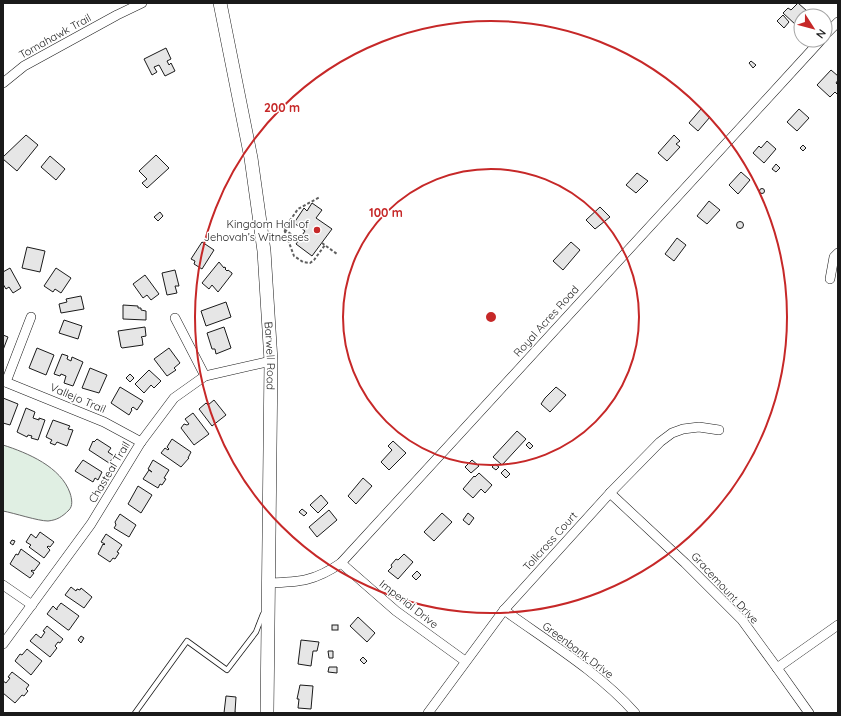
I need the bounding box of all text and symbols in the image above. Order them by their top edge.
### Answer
north arrow [793,8,833,48]
street label: Tomahawk Trail [16,10,94,62]
text: N [813,26,829,41]
text: 200 m [264,100,300,115]
text: 100 m [369,205,403,220]
place label: Kingdom Hall of Jehovah’s Witnesses [204,217,309,244]
marker: Kingdom Hall of Jehovah’s Witnesses [312,225,322,235]
street label: Royal Acres Road [510,283,582,359]
centre of rings [484,310,498,324]
street label: Barwell Road [262,321,278,390]
street label: Vallejo Trail [48,380,108,416]
street label: Chasteal Trail [85,439,133,505]
street label: Tollcross Court [520,508,580,573]
street label: Gracemount Drive [688,549,762,627]
street label: Imperial Drive [377,577,441,631]
street label: Greenbank Drive [540,619,616,681]

